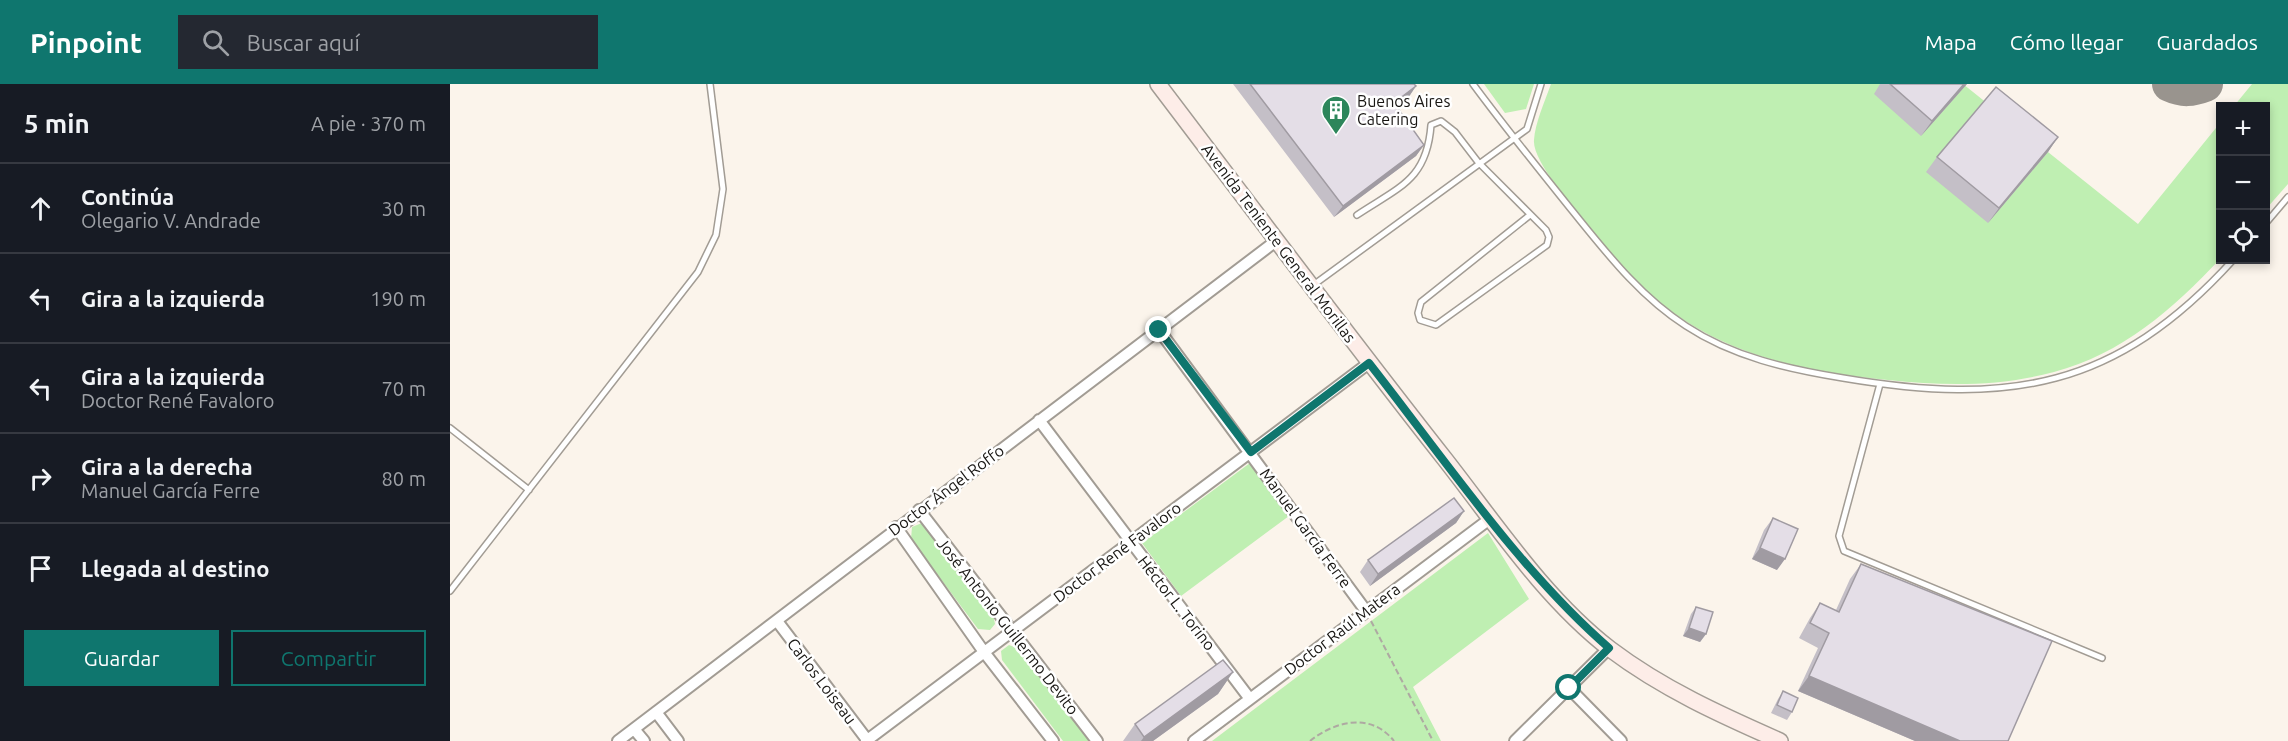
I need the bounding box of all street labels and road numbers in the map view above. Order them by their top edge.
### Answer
street label: Avenida Teniente General Morillas [1198,140,1360,346]
street label: Doctor Ángel Roffo [884,439,1007,539]
street label: Manuel García Ferre [1257,465,1355,591]
street label: Doctor René Favaloro [1050,498,1184,606]
street label: José Antonio Guillermo Devito [933,534,1083,718]
street label: Héctor L. Torino [1135,552,1219,654]
street label: Doctor Raúl Matera [1281,580,1403,678]
street label: Carlos Loiseau [784,635,860,727]

